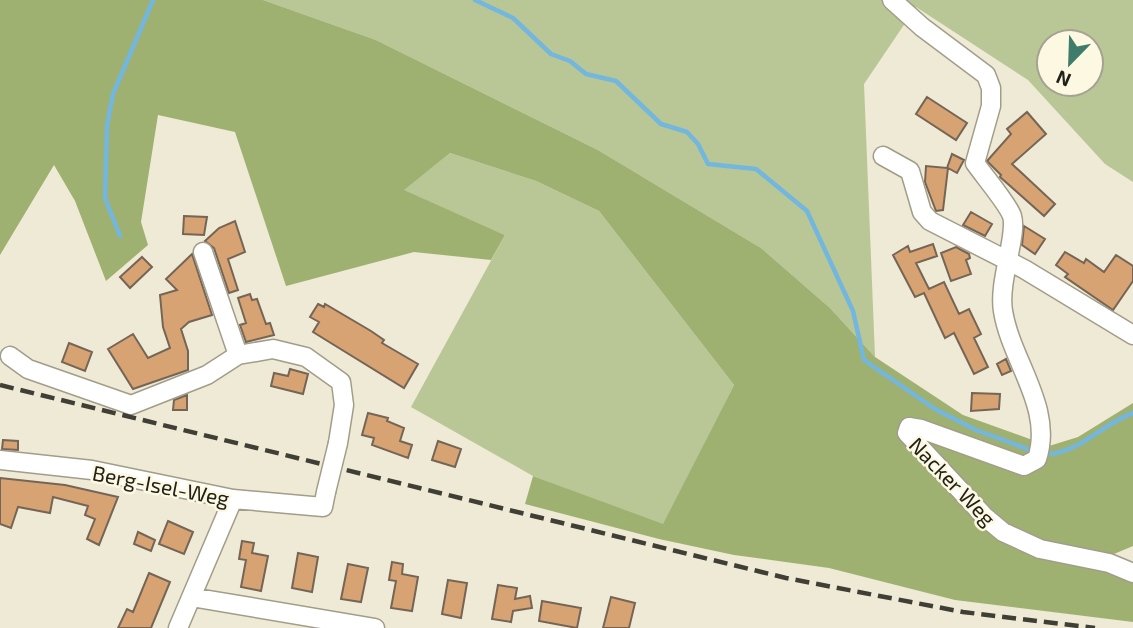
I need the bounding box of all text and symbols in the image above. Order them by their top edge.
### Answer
north arrow [1035,28,1105,98]
text: N [1052,66,1074,92]
street label: Nacker Weg [905,432,1001,531]
street label: Berg-Isel-Weg [90,459,232,511]

